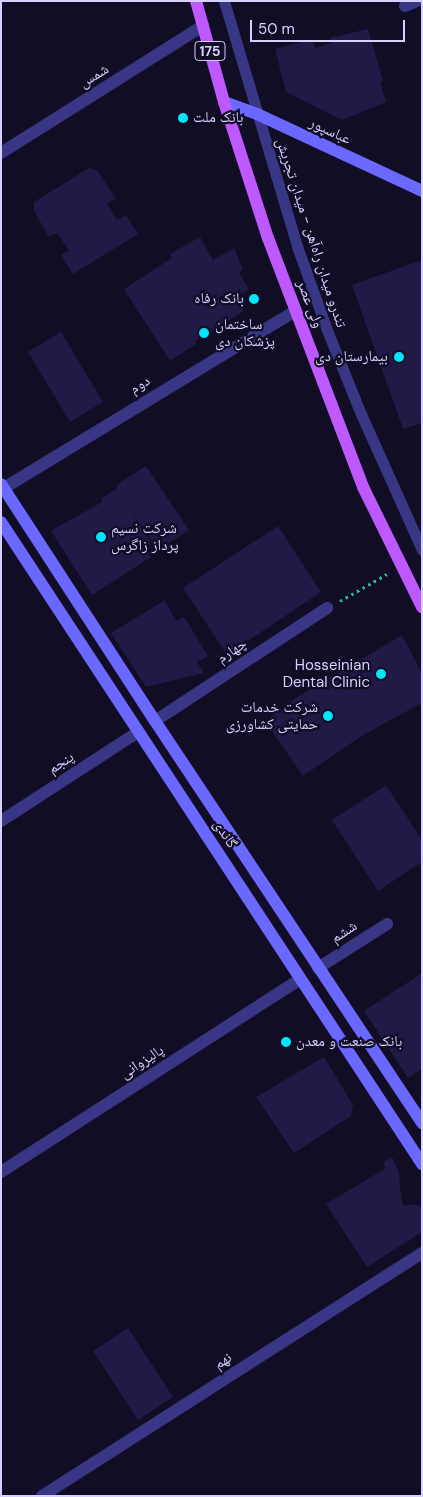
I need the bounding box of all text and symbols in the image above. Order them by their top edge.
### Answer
scale bar [253,10,408,42]
text: 50 m [258,19,295,39]
road number: 175 [194,40,226,62]
street label: شمس [76,60,112,92]
place label: بانک ملت [193,109,243,127]
marker: بانک ملت [177,112,189,124]
street label: عباسپور [306,114,354,148]
street label: تندرو میدان راه‌آهن - میدان تجریش [272,136,350,330]
street label: ولی عصر [293,278,327,330]
place label: بانک رفاه [194,290,244,308]
marker: بانک رفاه [248,293,260,305]
place label: ساختمان پزشکان دی [215,315,275,350]
marker: ساختمان پزشکان دی [197,326,211,340]
place label: بیمارستان دی [315,348,388,366]
marker: بیمارستان دی [392,350,406,364]
street label: دوم [127,372,153,398]
place label: شرکت نسیم پرداز زاگرس [111,519,179,554]
marker: شرکت نسیم پرداز زاگرس [95,531,107,543]
street label: چهارم [214,635,250,667]
place label: Hosseinian Dental Clinic [283,656,370,691]
marker: Hosseinian Dental Clinic [374,667,388,681]
place label: شرکت خدمات حمایتی کشاورزی [226,698,318,733]
marker: شرکت خدمات حمایتی کشاورزی [322,710,334,722]
street label: پنجم [45,748,77,778]
street label: گاندی [209,816,241,852]
street label: ششم [327,917,361,947]
place label: بانک صنعت و معدن [296,1033,402,1051]
marker: بانک صنعت و معدن [280,1036,292,1048]
street label: پالیزوانی [117,1041,167,1083]
street label: نهم [211,1349,235,1373]

